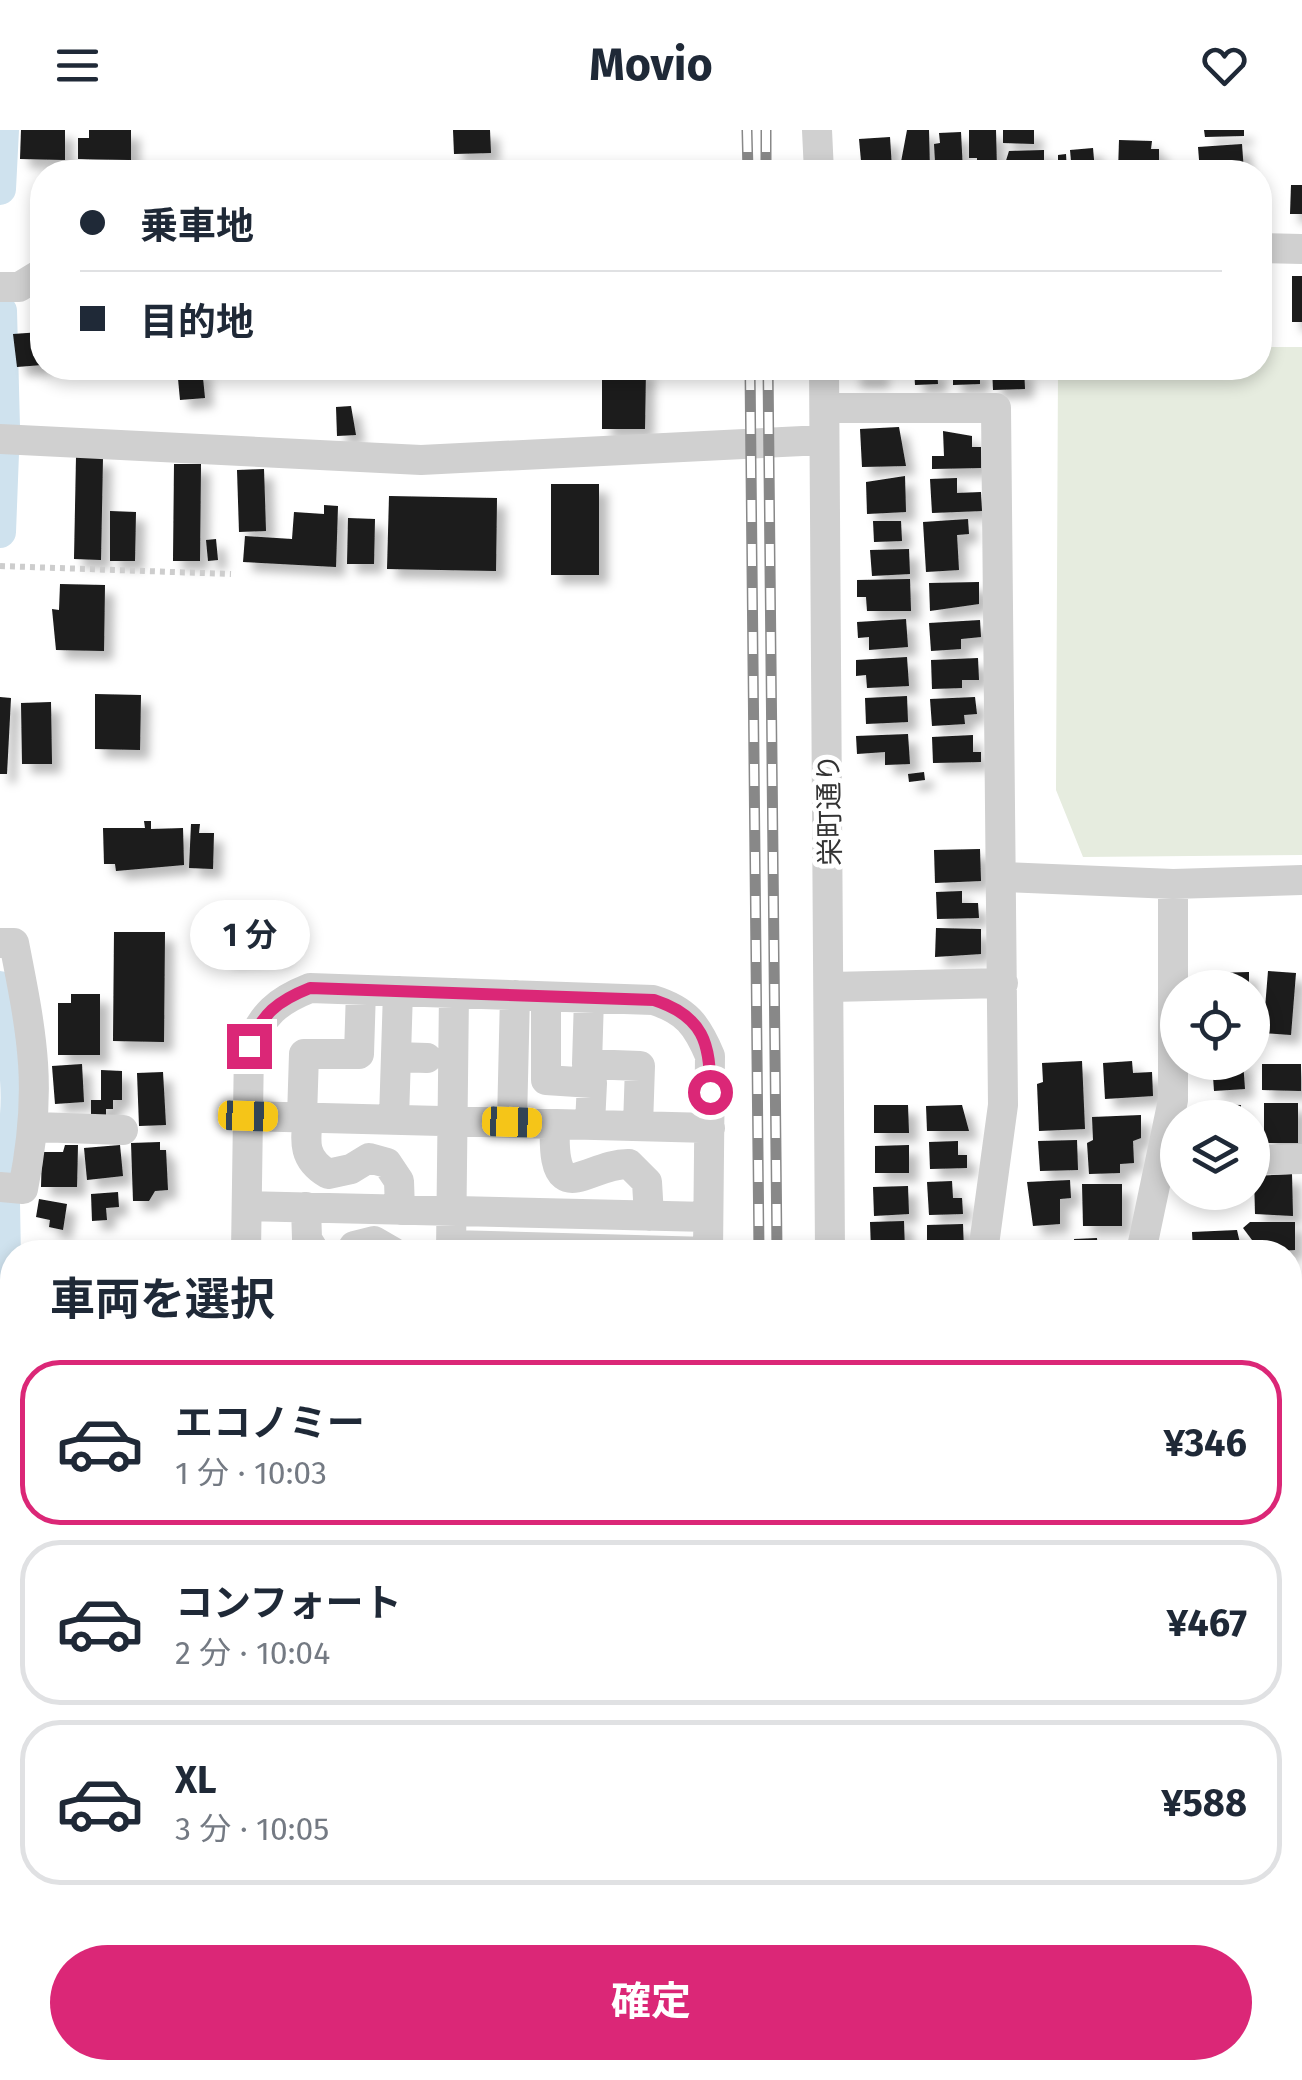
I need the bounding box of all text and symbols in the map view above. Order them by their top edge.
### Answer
icon: menu [50,38,105,93]
text: Movio [589,38,713,92]
icon: heart [1197,38,1252,93]
text: 乗車地 [140,203,254,249]
text: 目的地 [140,299,254,345]
street label: 栄町通り [812,754,847,866]
callout: 1 分 [189,901,309,971]
text: 1 分 [223,916,277,954]
map controls [1160,970,1270,1210]
button: locate [1160,970,1270,1080]
route end [227,1024,272,1069]
route start [688,1070,733,1115]
car [217,1100,279,1132]
button: layers [1160,1100,1270,1210]
car [481,1106,543,1138]
text: 車両を選択 [50,1273,275,1327]
icon: car [55,1398,145,1488]
text: エコノミー [175,1400,365,1446]
text: ¥346 [1163,1420,1247,1466]
text: 1 分 · 10:03 [175,1454,327,1492]
icon: car [55,1578,145,1668]
text: コンフォート [175,1580,402,1626]
text: ¥467 [1166,1600,1247,1646]
text: 2 分 · 10:04 [175,1634,330,1672]
text: XL [175,1757,217,1803]
icon: car [55,1758,145,1848]
text: ¥588 [1161,1780,1247,1826]
text: 3 分 · 10:05 [175,1810,329,1848]
button: 確定 [50,1945,1252,2060]

